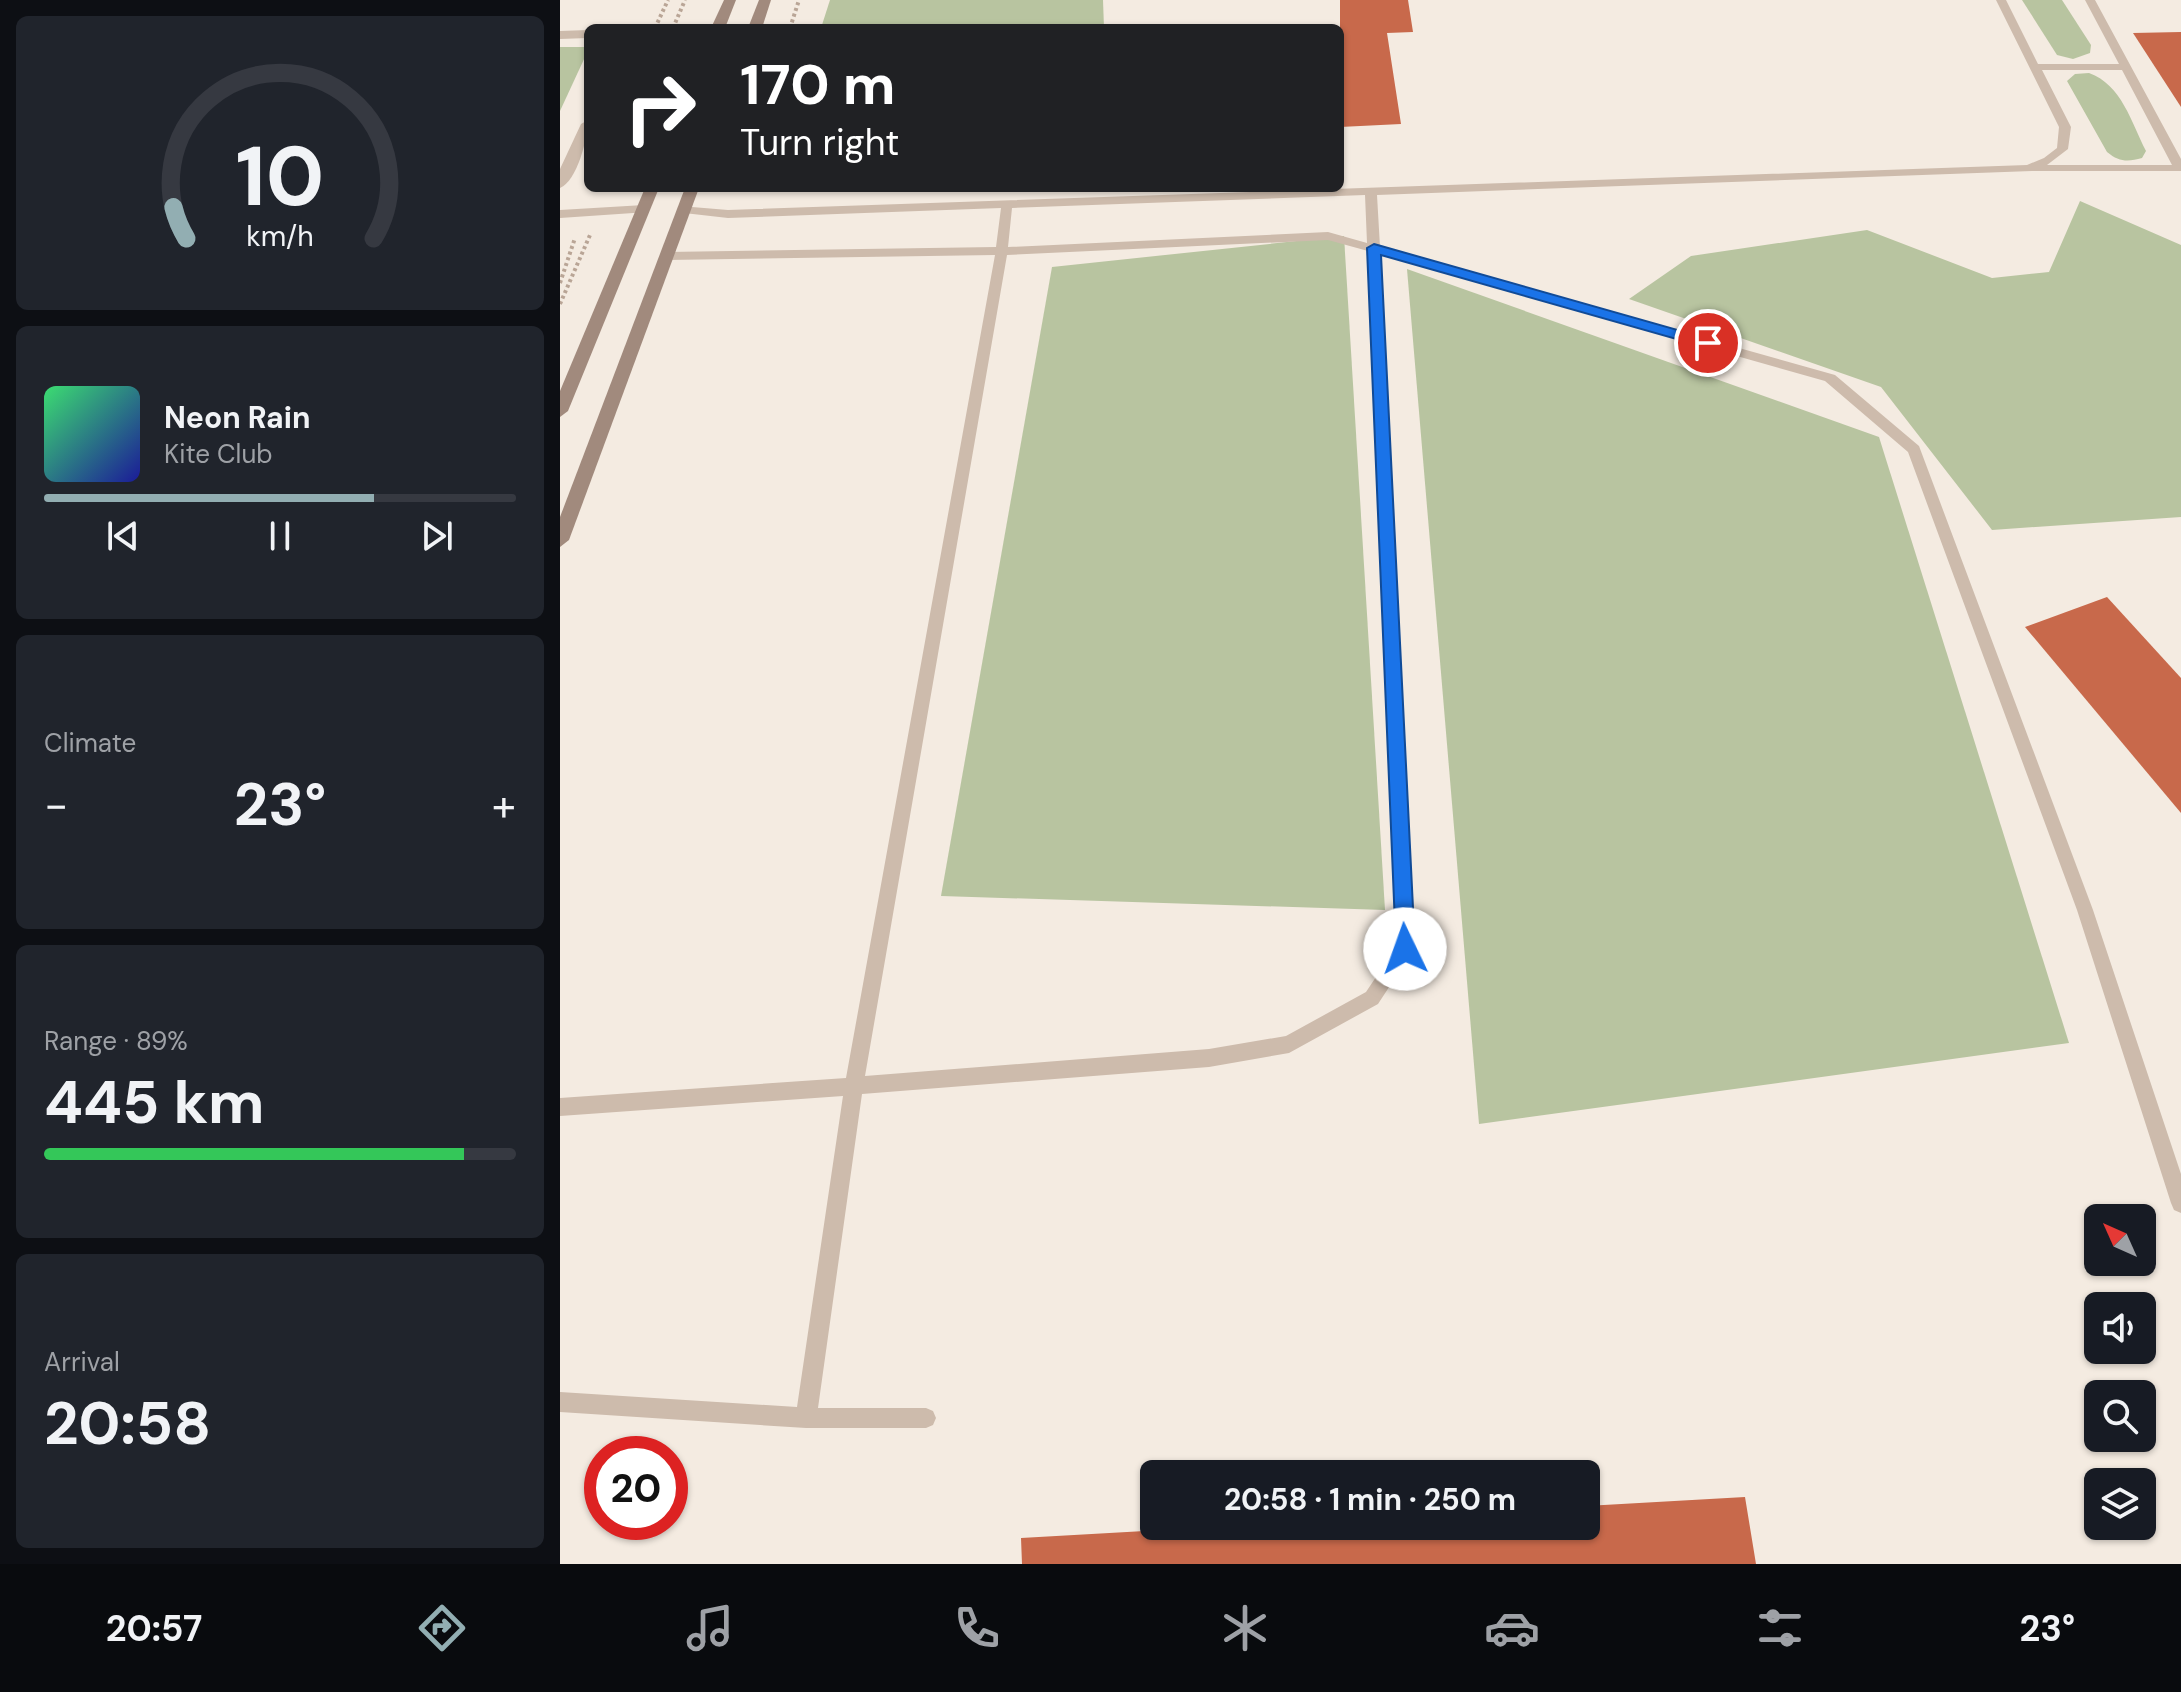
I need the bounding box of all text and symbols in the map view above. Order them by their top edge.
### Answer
text: 170 m [740,48,895,121]
icon: right [608,56,712,160]
text: Turn right [740,119,899,166]
text: 10 [236,121,324,230]
text: km/h [246,218,314,255]
pin [1674,309,1742,377]
icon: arrive [1686,321,1730,365]
text: Neon Rain [164,398,310,437]
text: Kite Club [164,437,273,471]
icon: previous [101,514,145,558]
icon: pause [258,514,302,558]
icon: next [415,514,459,558]
text: Climate [44,726,136,760]
text: 23° [234,765,326,844]
text: − [44,776,68,834]
text: + [492,776,516,834]
position arrow [1363,907,1447,991]
text: Range · 89% [44,1024,188,1058]
text: 445 km [44,1063,265,1142]
north arrow [2084,1204,2156,1276]
map controls [2084,1204,2156,1540]
button: sound [2084,1292,2156,1364]
text: Arrival [44,1345,120,1379]
button: search [2084,1380,2156,1452]
text: 20:58 [44,1384,211,1463]
speed limit sign: 20 [584,1436,688,1540]
button: layers [2084,1468,2156,1540]
text: 20:58 · 1 min · 250 m [1224,1480,1516,1519]
icon: directions [414,1600,470,1656]
icon: music [682,1600,738,1656]
icon: phone [949,1600,1005,1656]
icon: climate [1217,1600,1273,1656]
icon: car [1484,1600,1540,1656]
icon: filters [1752,1600,1808,1656]
text: 20:57 [106,1605,202,1652]
text: 23° [2020,1605,2075,1652]

